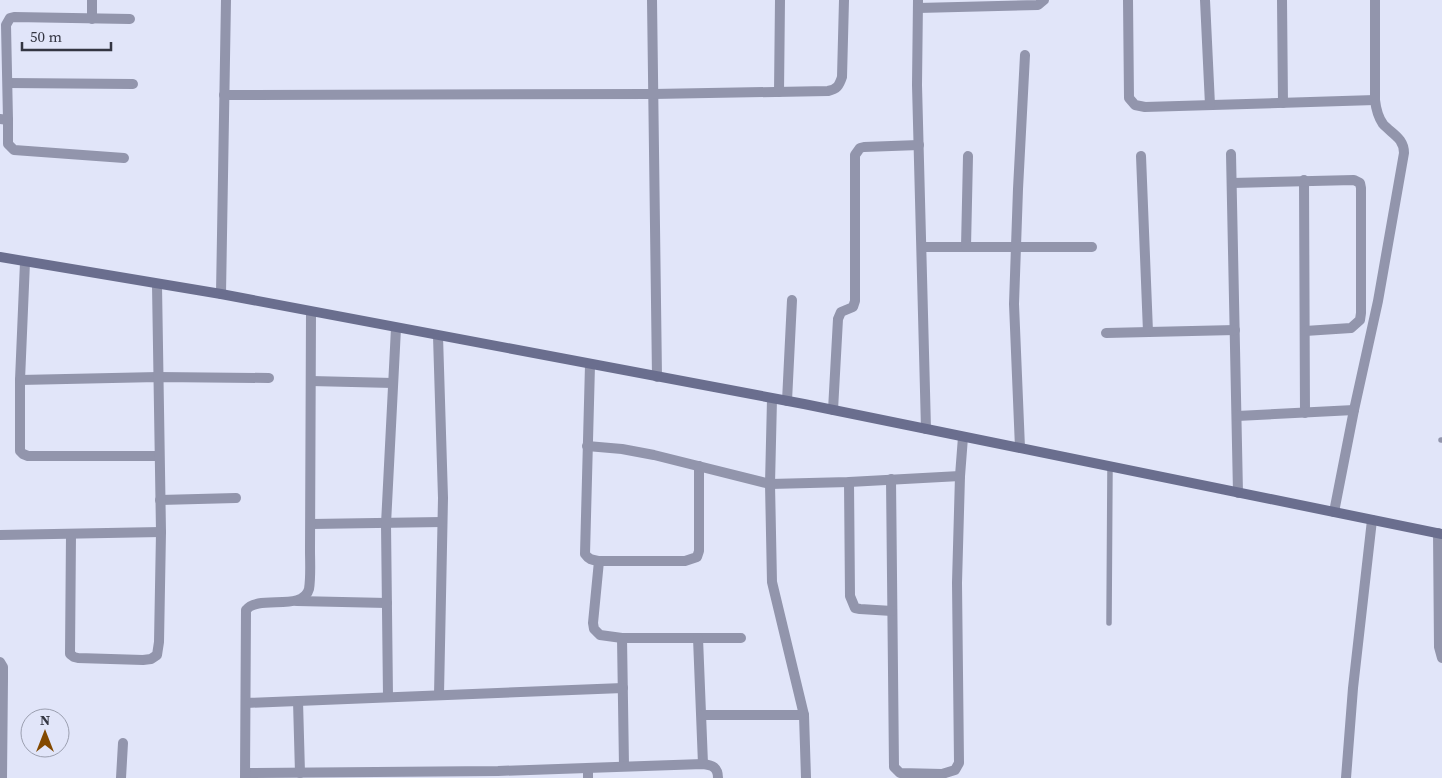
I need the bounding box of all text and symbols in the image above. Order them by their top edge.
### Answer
scale bar [22,20,111,52]
text: 50 m [30,26,62,47]
north arrow [20,708,70,758]
text: N [40,710,50,730]

